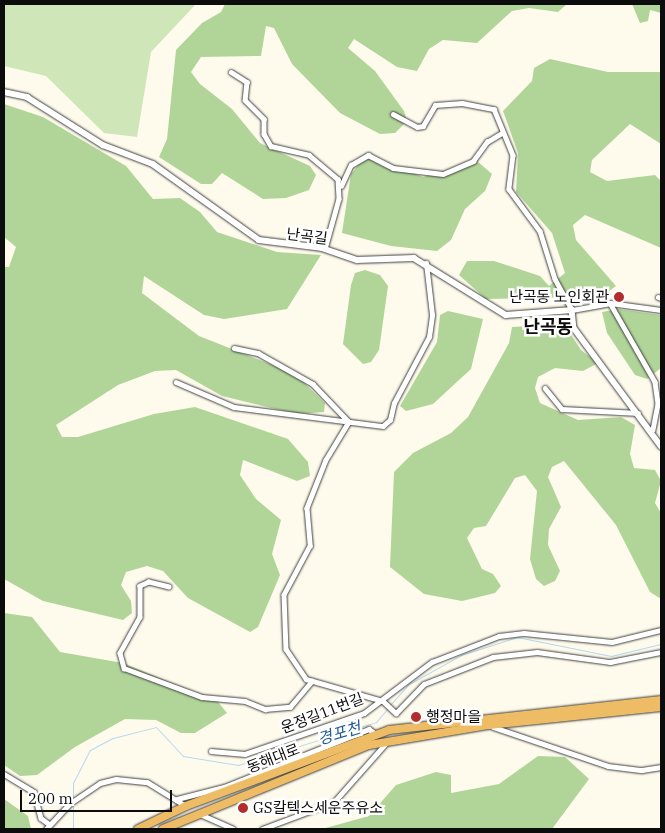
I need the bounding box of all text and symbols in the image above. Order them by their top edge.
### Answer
street label: 난곡길 [285,225,329,247]
place label: 난곡동 노인회관 [509,288,609,306]
marker: 난곡동 노인회관 [613,291,625,303]
district label: 난곡동 [523,316,573,338]
street label: 운정길11번길 [278,689,366,737]
place label: 행정마을 [426,708,481,726]
marker: 행정마을 [410,711,422,723]
water label: 경포천 [315,717,363,749]
street label: 동해대로 [244,740,302,776]
scale bar [22,780,175,812]
text: 200 m [28,789,73,808]
place label: GS칼텍스세운주유소 [253,799,383,817]
marker: GS칼텍스세운주유소 [237,802,249,814]

